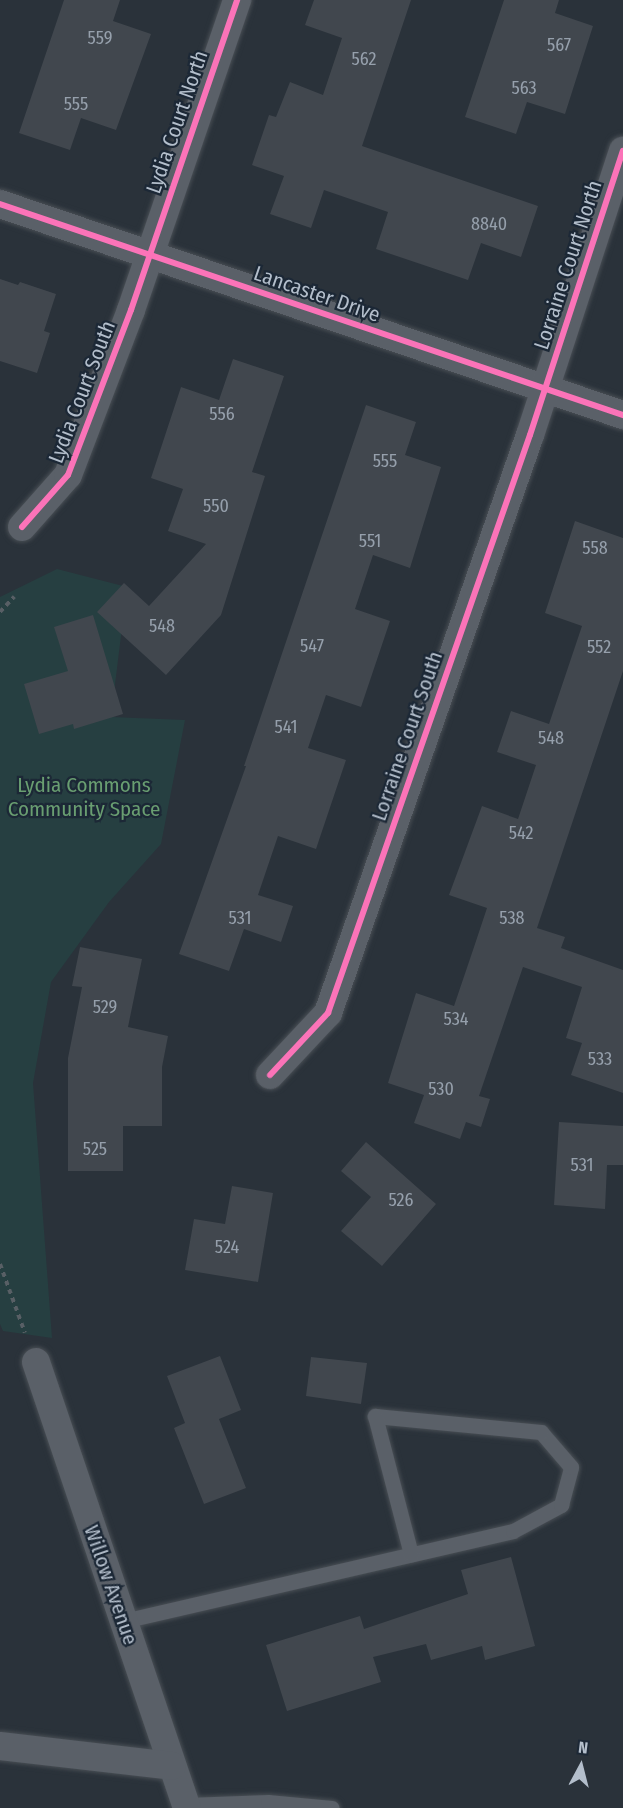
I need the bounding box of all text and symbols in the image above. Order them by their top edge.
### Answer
house number: 559 [88,27,112,49]
house number: 567 [547,34,571,56]
street label: Lydia Court North [141,47,213,197]
house number: 562 [352,48,376,70]
house number: 563 [511,77,537,99]
house number: 555 [64,93,88,115]
street label: Lorraine Court North [529,177,607,353]
house number: 8840 [471,213,507,235]
street label: Lancaster Drive [250,261,384,327]
street label: Lydia Court South [43,317,121,467]
house number: 556 [209,403,235,425]
house number: 555 [373,450,397,472]
house number: 550 [203,495,229,517]
house number: 551 [359,530,381,552]
house number: 558 [582,537,608,559]
house number: 548 [149,615,175,637]
house number: 547 [300,635,324,657]
house number: 552 [587,636,611,658]
street label: Lorraine Court South [366,648,448,824]
house number: 541 [274,716,298,738]
house number: 548 [538,727,564,749]
park label: Lydia Commons Community Space [8,772,160,822]
house number: 542 [509,822,533,844]
house number: 531 [229,907,251,929]
house number: 538 [499,907,525,929]
house number: 529 [93,996,117,1018]
house number: 534 [444,1008,468,1030]
house number: 533 [588,1048,612,1070]
house number: 530 [428,1078,454,1100]
house number: 525 [83,1138,107,1160]
house number: 531 [571,1154,593,1176]
house number: 526 [389,1189,413,1211]
house number: 524 [215,1236,239,1258]
street label: Willow Avenue [79,1522,143,1648]
north arrow [551,1736,611,1796]
text: N [577,1738,589,1758]

